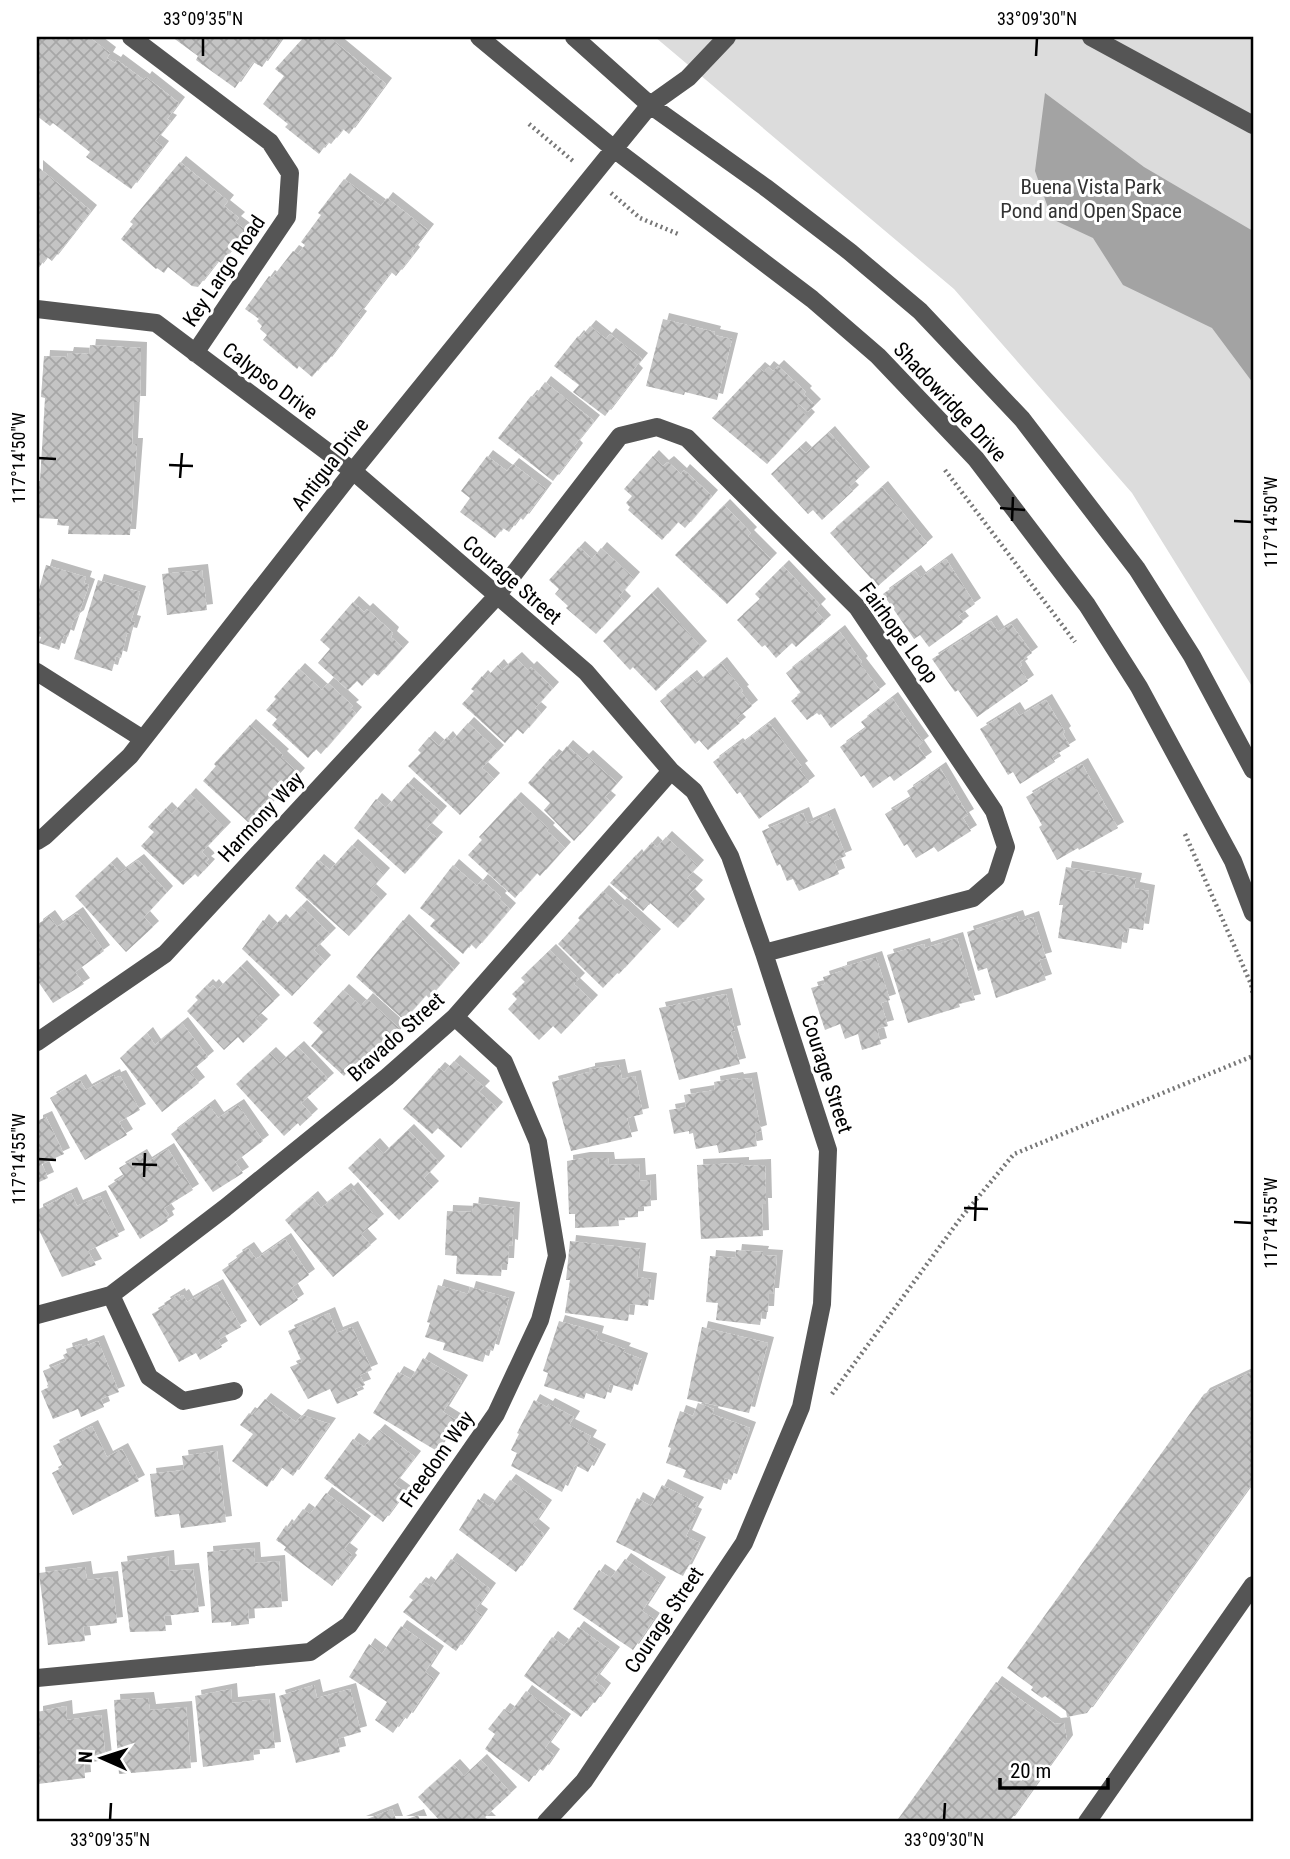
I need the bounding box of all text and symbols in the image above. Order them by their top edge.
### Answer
text: 33°09'35"N [163,8,243,29]
text: 33°09'30"N [997,8,1077,29]
park label: Buena Vista Park Pond and Open Space [1000,175,1182,223]
street label: Key Largo Road [178,211,270,331]
street label: Calypso Drive [218,337,322,425]
street label: Shadowridge Drive [889,337,1011,467]
text: 117°14'50"W [8,412,29,504]
street label: Antigua Drive [286,413,374,515]
text: 117°14'50"W [1260,476,1281,568]
street label: Courage Street [458,531,566,629]
street label: Fairhope Loop [855,578,943,688]
street label: Harmony Way [213,767,309,867]
street label: Bravado Street [343,988,449,1086]
street label: Courage Street [797,1012,857,1136]
text: 117°14'55"W [8,1113,29,1205]
text: 117°14'55"W [1260,1177,1281,1269]
street label: Freedom Way [395,1406,479,1512]
street label: Courage Street [620,1562,708,1678]
north arrow [66,1722,136,1792]
scale bar [1000,1747,1108,1791]
text: N [74,1751,97,1764]
text: 20 m [1010,1759,1051,1783]
text: 33°09'35"N [70,1829,150,1850]
text: 33°09'30"N [904,1829,984,1850]

